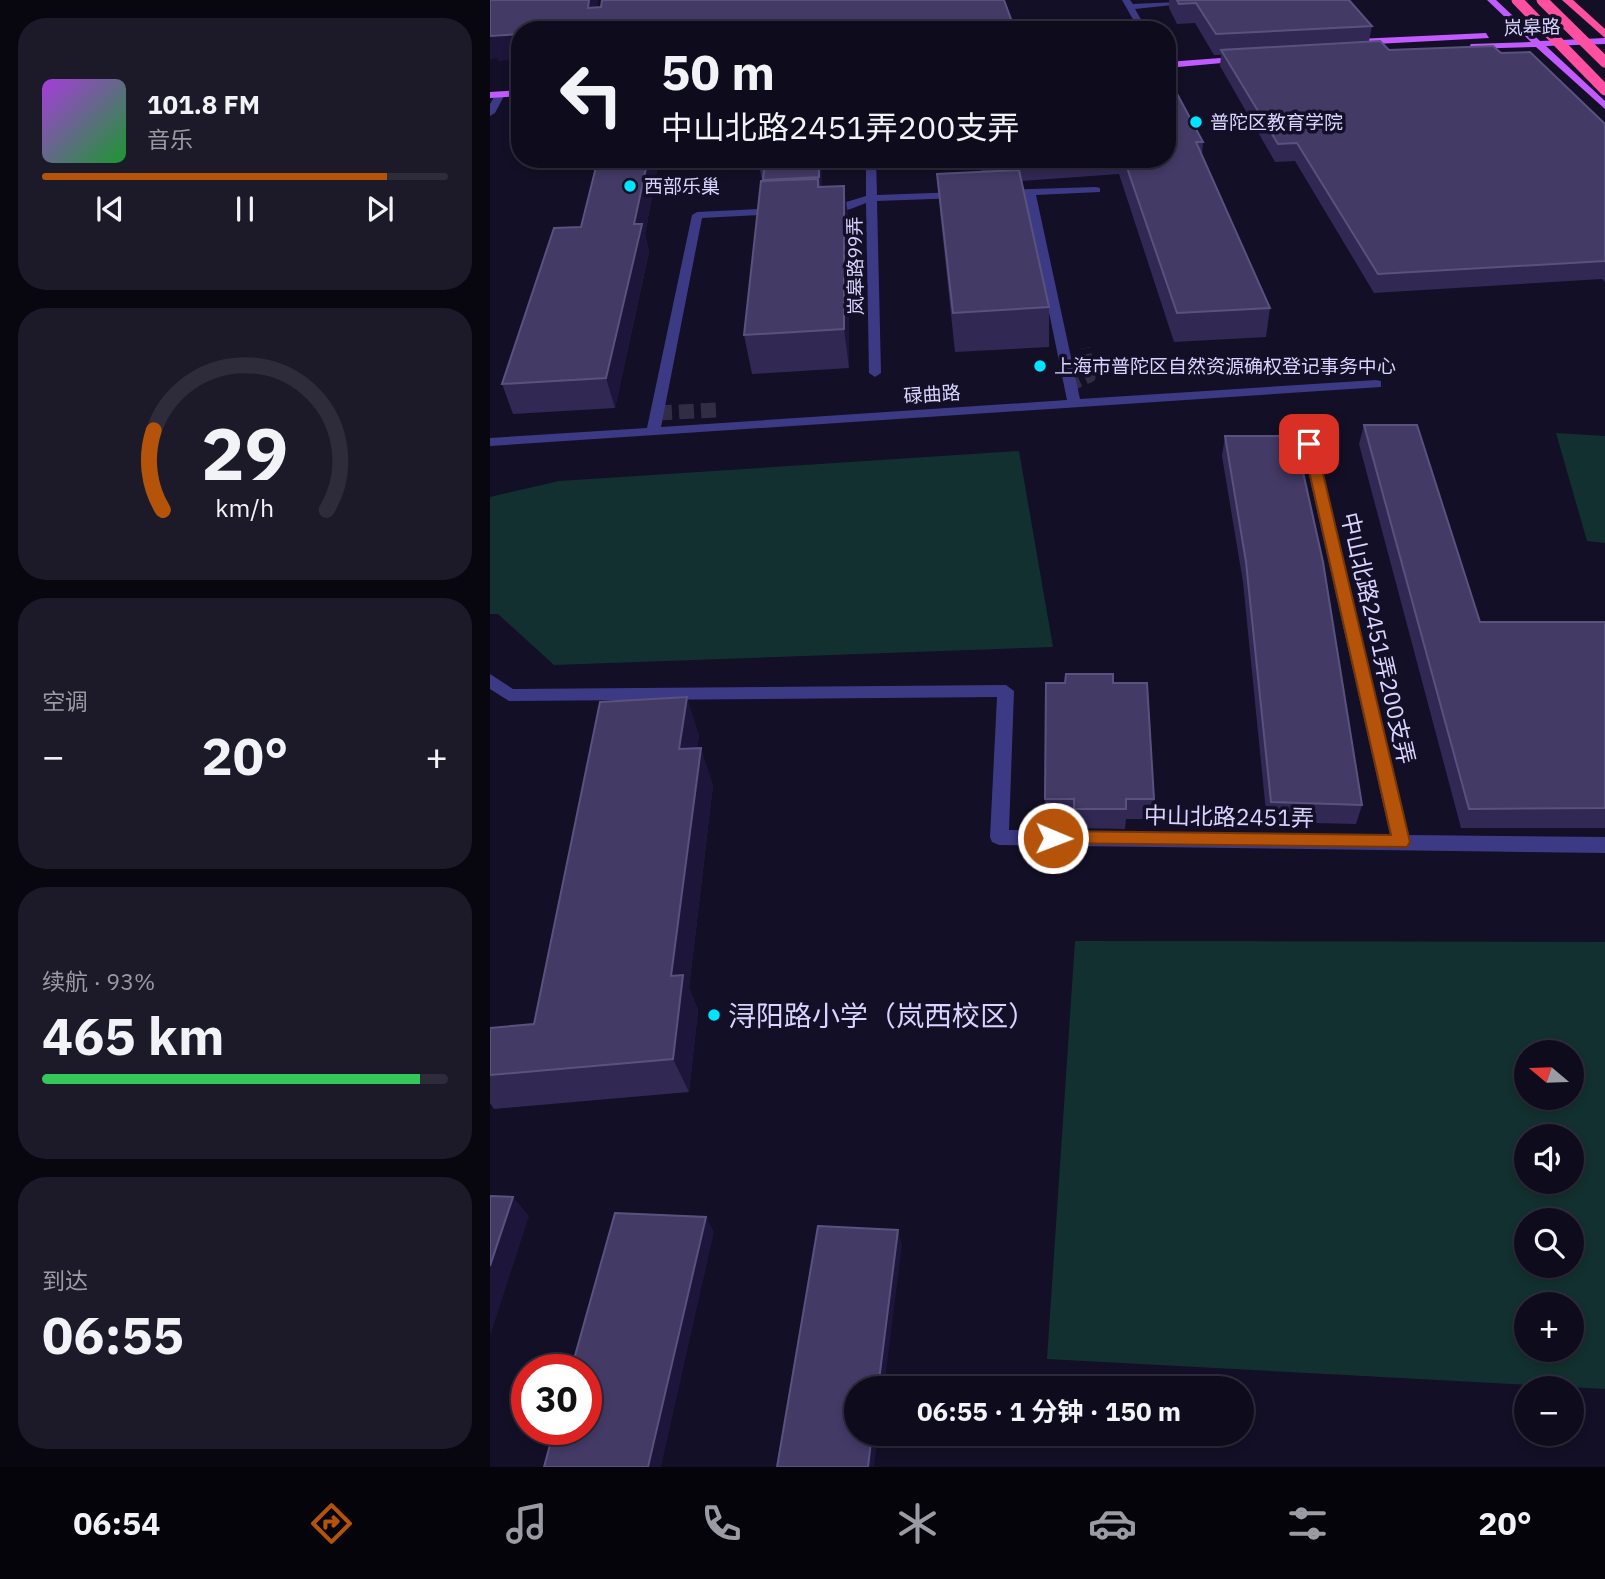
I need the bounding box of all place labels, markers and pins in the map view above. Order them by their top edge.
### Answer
place label: 普陀区教育学院 [1210,110,1343,134]
marker: 普陀区教育学院 [1188,114,1204,130]
place label: 西部乐巢 [644,174,720,198]
marker: 西部乐巢 [622,178,638,194]
place label: 上海市普陀区自然资源确权登记事务中心 [1054,354,1396,378]
marker: 上海市普陀区自然资源确权登记事务中心 [1032,358,1048,374]
pin [1279,414,1339,474]
place label: 浔阳路小学（岚西校区） [728,997,1036,1034]
marker: 浔阳路小学（岚西校区） [706,1007,722,1023]

